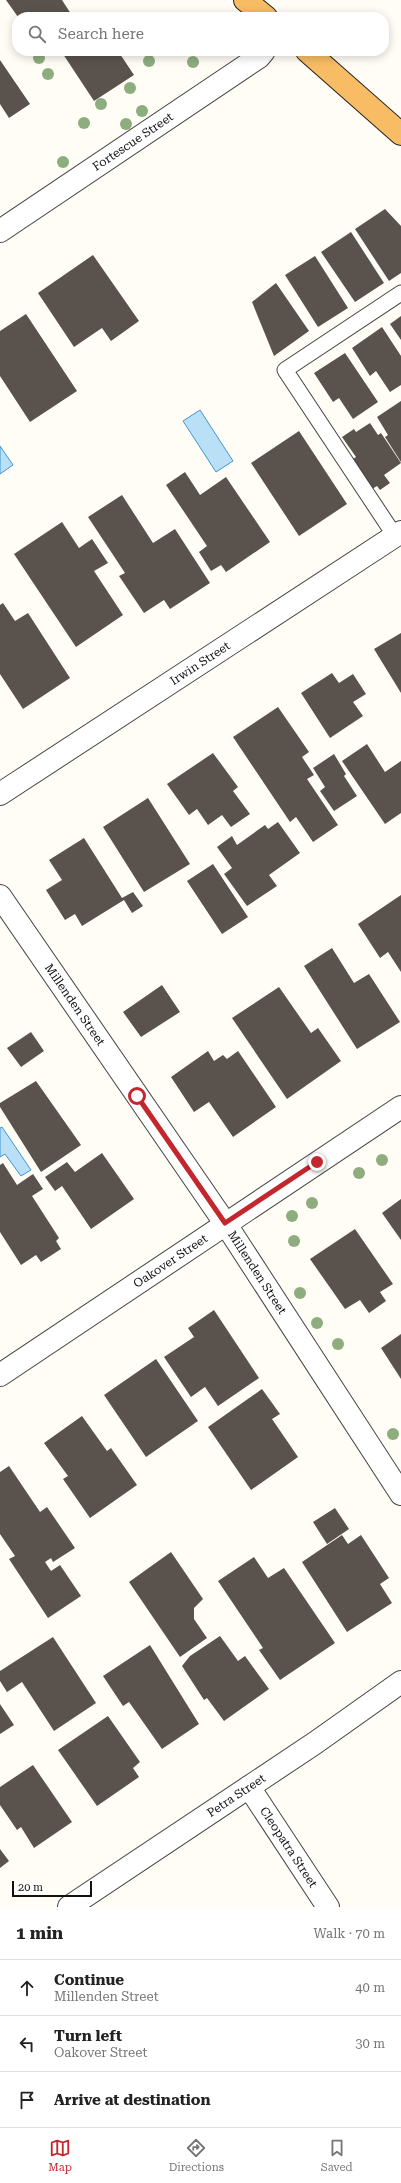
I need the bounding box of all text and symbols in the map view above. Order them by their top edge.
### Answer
search box [12,12,389,56]
icon: search [26,23,48,45]
text: Search here [58,25,144,43]
street label: Fortescue Street [90,109,176,174]
street label: Irwin Street [167,638,233,688]
street label: Millenden Street [42,961,108,1049]
route start [128,1087,146,1105]
route end [308,1153,326,1171]
street label: Millenden Street [225,1228,290,1317]
street label: Oakover Street [131,1231,211,1291]
street label: Petra Street [204,1771,269,1820]
street label: Cleopatra Street [257,1804,321,1891]
scale bar [12,1879,92,1898]
text: 20 m [18,1881,43,1894]
text: 1 min [16,1923,63,1943]
text: Walk · 70 m [313,1926,385,1941]
text: Continue [54,1971,124,1989]
icon: ahead [16,1977,38,1999]
text: 40 m [355,1980,385,1995]
text: Millenden Street [54,1989,159,2004]
text: Turn left [54,2027,122,2045]
icon: left [16,2033,38,2055]
text: 30 m [355,2036,385,2051]
text: Oakover Street [54,2045,147,2060]
icon: arrive [16,2089,38,2111]
text: Arrive at destination [54,2091,210,2109]
tab: Map [48,2137,72,2174]
tab: Directions [169,2137,224,2174]
tab: Saved [321,2137,353,2174]

